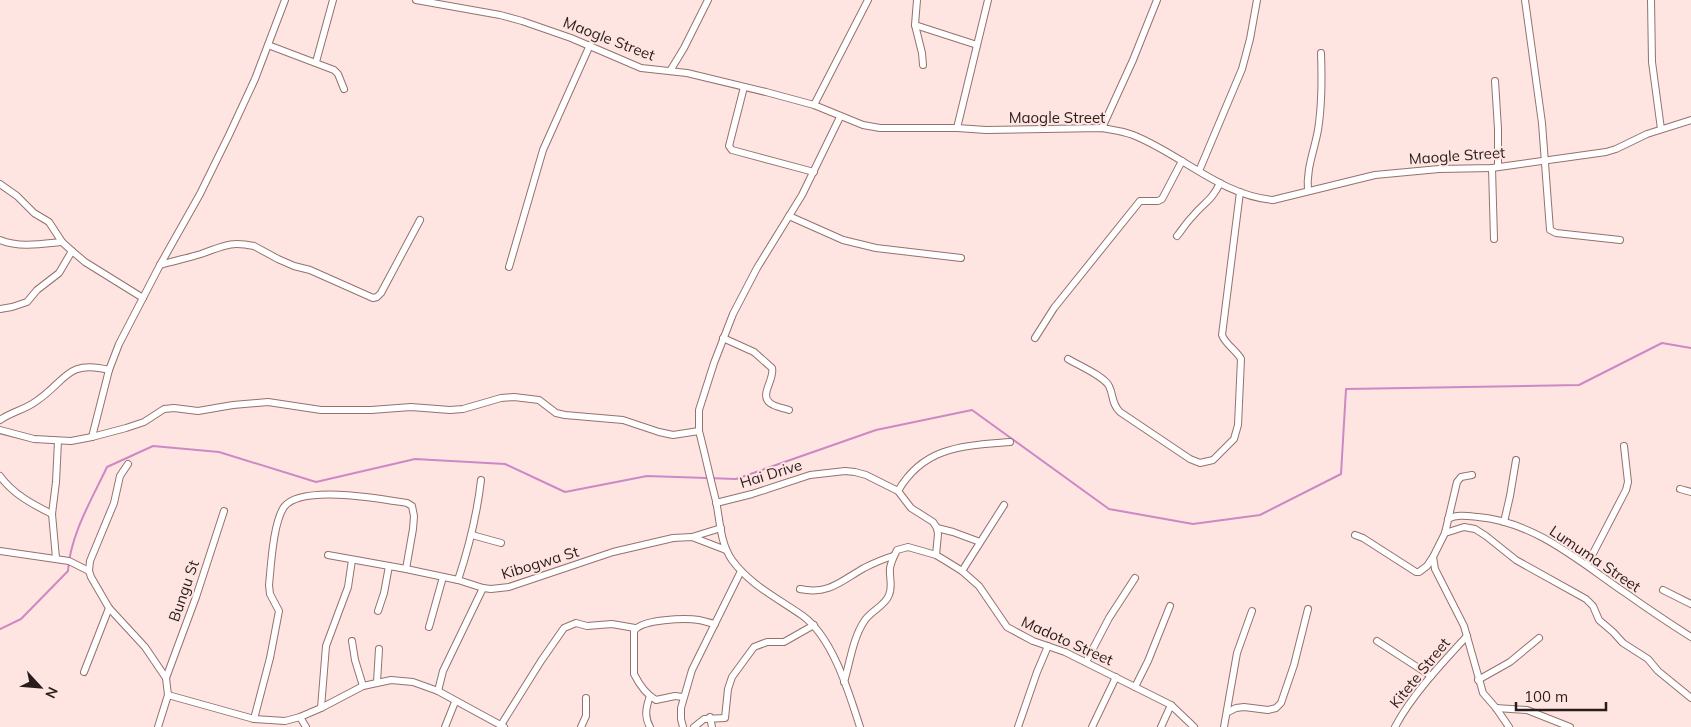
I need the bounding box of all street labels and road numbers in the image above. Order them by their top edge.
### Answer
street label: Maogle Street [561,12,658,65]
street label: Maogle Street [1009,108,1105,127]
street label: Maogle Street [1408,143,1506,168]
street label: Hai Drive [737,455,804,492]
street label: Lumuma Street [1546,521,1645,596]
street label: Kibogwa St [499,542,581,583]
street label: Bungu St [164,558,203,624]
street label: Madoto Street [1018,612,1116,669]
street label: Kitete Street [1385,634,1454,712]

